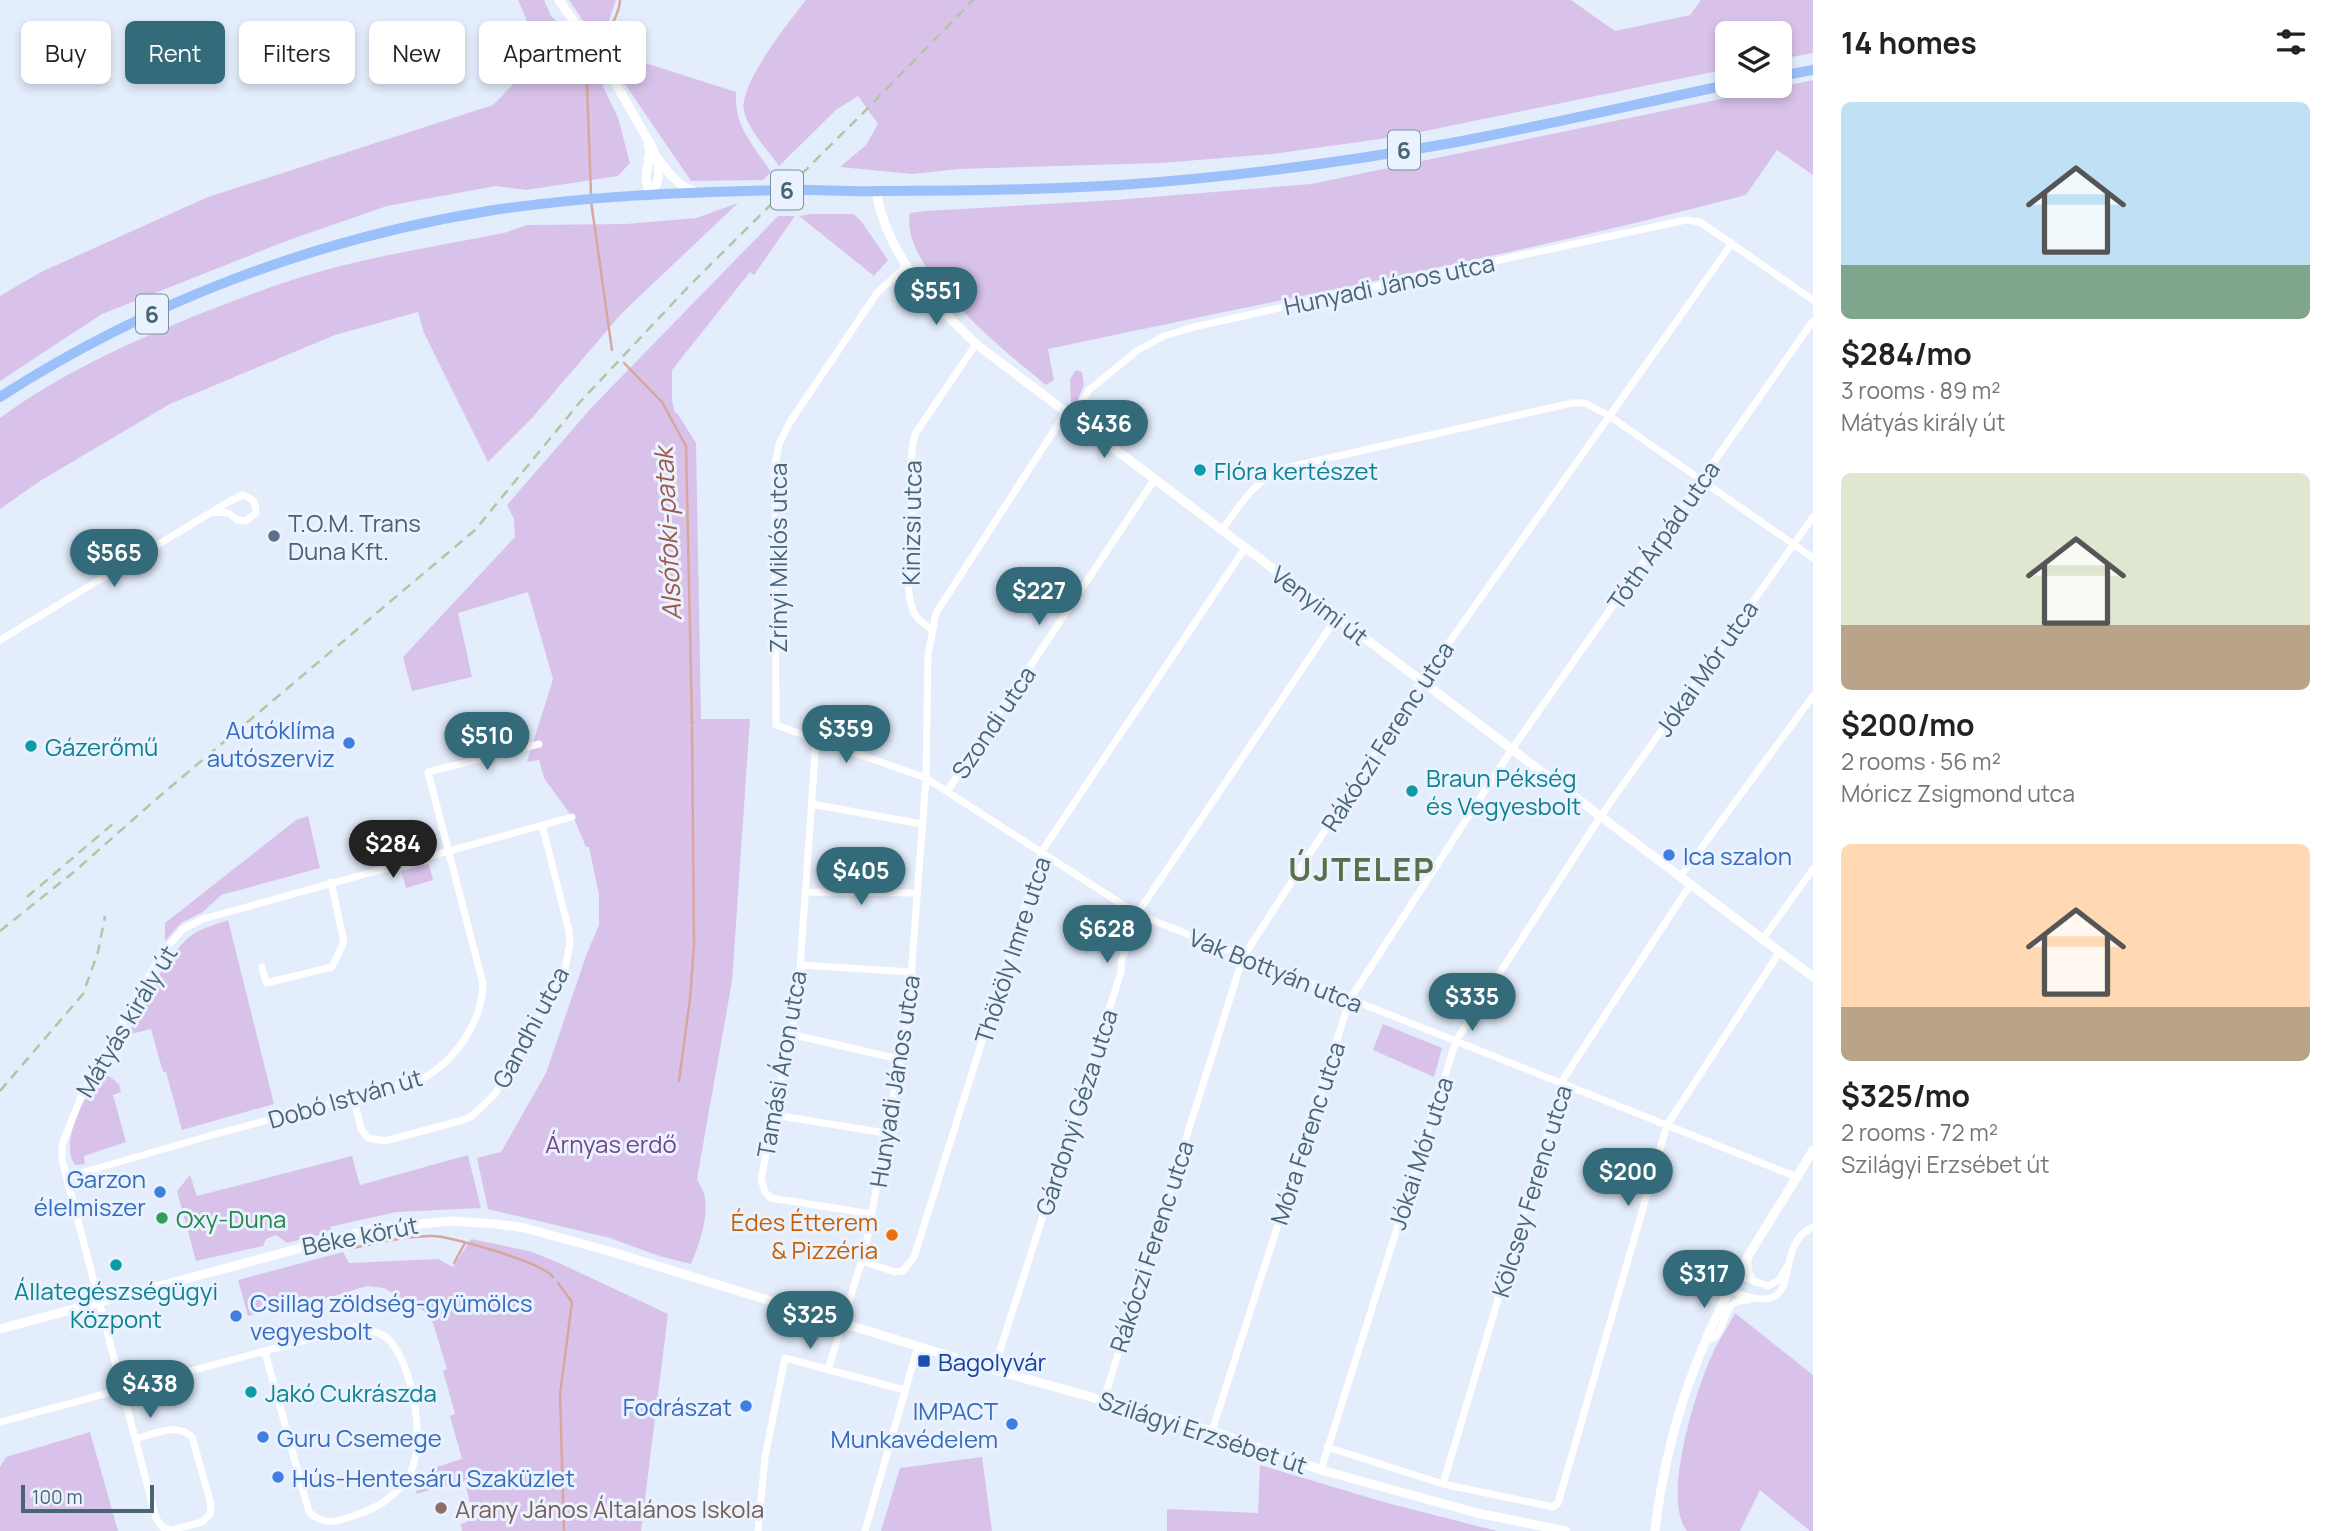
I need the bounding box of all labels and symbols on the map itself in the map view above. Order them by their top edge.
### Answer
road number: 6 [1388,130,1420,169]
road number: 6 [771,170,803,210]
street label: Hunyadi János utca [1281,246,1497,322]
pin: $551 [895,268,977,327]
road number: 6 [136,294,168,334]
pin: $436 [1063,400,1145,460]
water label: Alsófoki-patak [644,443,690,621]
place label: Flóra kertészet [1214,454,1378,487]
street label: Tóth Árpád utca [1599,454,1727,616]
street label: Kinizsi utca [893,460,929,586]
marker: Flóra kertészet [1192,462,1208,478]
street label: Zrínyi Miklós utca [761,463,794,653]
place label: T.O.M. Trans Duna Kft. [288,506,421,567]
marker: T.O.M. Trans Duna Kft. [266,528,282,544]
pin: $565 [73,530,155,589]
street label: Venyimi út [1265,558,1375,652]
pin: $227 [998,568,1080,627]
street label: Jókai Mór utca [1647,594,1765,742]
street label: Rákóczi Ferenc utca [1313,634,1461,838]
street label: Szondi utca [943,659,1043,785]
pin: $359 [805,706,887,765]
pin: $510 [446,712,528,772]
place label: Autóklíma autószerviz [207,713,335,774]
place label: Gázerőmű [45,730,158,763]
marker: Autóklíma autószerviz [341,735,357,751]
marker: Gázerőmű [23,738,39,754]
place label: Braun Pékség és Vegyesbolt [1426,761,1581,822]
marker: Braun Pékség és Vegyesbolt [1404,783,1420,799]
pin: $284 [352,820,434,880]
place label: Ica szalon [1683,839,1792,872]
district label: ÚJTELEP [1288,847,1436,891]
marker: Ica szalon [1661,847,1677,863]
pin: $405 [820,848,902,907]
street label: Thököly Imre utca [966,852,1058,1048]
pin: $628 [1066,906,1148,965]
street label: Vak Bottyán utca [1184,920,1368,1020]
street label: Mátyás király út [68,939,184,1103]
street label: Gandhi utca [484,960,576,1094]
street label: Tamási Áron utca [748,968,814,1160]
street label: Hunyadi János utca [861,972,927,1190]
pin: $335 [1431,974,1513,1033]
street label: Gárdonyi Géza utca [1027,1005,1125,1219]
street label: Móra Ferenc utca [1262,1037,1352,1229]
street label: Dobó István út [264,1060,426,1136]
street label: Jókai Mór utca [1380,1072,1460,1234]
street label: Kölcsey Ferenc utca [1483,1081,1579,1301]
park label: Árnyas erdő [545,1127,677,1160]
street label: Rákóczi Ferenc utca [1101,1136,1201,1356]
pin: $200 [1587,1148,1669,1208]
place label: Garzon élelmiszer [34,1162,146,1223]
marker: Garzon élelmiszer [152,1184,168,1200]
place label: Oxy-Duna [176,1202,286,1235]
place label: Édes Étterem & Pizzéria [731,1205,878,1266]
street label: Béke körút [299,1208,421,1262]
marker: Oxy-Duna [154,1210,170,1226]
marker: Édes Étterem & Pizzéria [884,1227,900,1243]
pin: $317 [1663,1250,1745,1310]
marker: Állategészségügyi Központ [108,1257,124,1273]
place label: Állategészségügyi Központ [14,1274,218,1335]
place label: Csillag zöldség-gyümölcs vegyesbolt [250,1286,533,1347]
pin: $325 [769,1292,851,1351]
marker: Csillag zöldség-gyümölcs vegyesbolt [228,1308,244,1324]
place label: Bagolyvár [938,1345,1047,1378]
marker: Bagolyvár [916,1353,932,1369]
pin: $438 [109,1360,191,1420]
place label: Jakó Cukrászda [265,1376,437,1409]
street label: Szilágyi Erzsébet út [1094,1383,1312,1481]
marker: Jakó Cukrászda [243,1384,259,1400]
place label: Fodrászat [623,1390,732,1423]
place label: IMPACT Munkavédelem [830,1394,999,1455]
marker: Fodrászat [738,1398,754,1414]
marker: IMPACT Munkavédelem [1004,1416,1020,1432]
place label: Guru Csemege [277,1421,442,1454]
marker: Guru Csemege [255,1429,271,1445]
place label: Hús-Hentesáru Szaküzlet [292,1461,575,1494]
marker: Hús-Hentesáru Szaküzlet [270,1469,286,1485]
scale bar [21,1482,154,1514]
place label: Arany János Általános Iskola [455,1492,764,1525]
marker: Arany János Általános Iskola [433,1500,449,1516]

